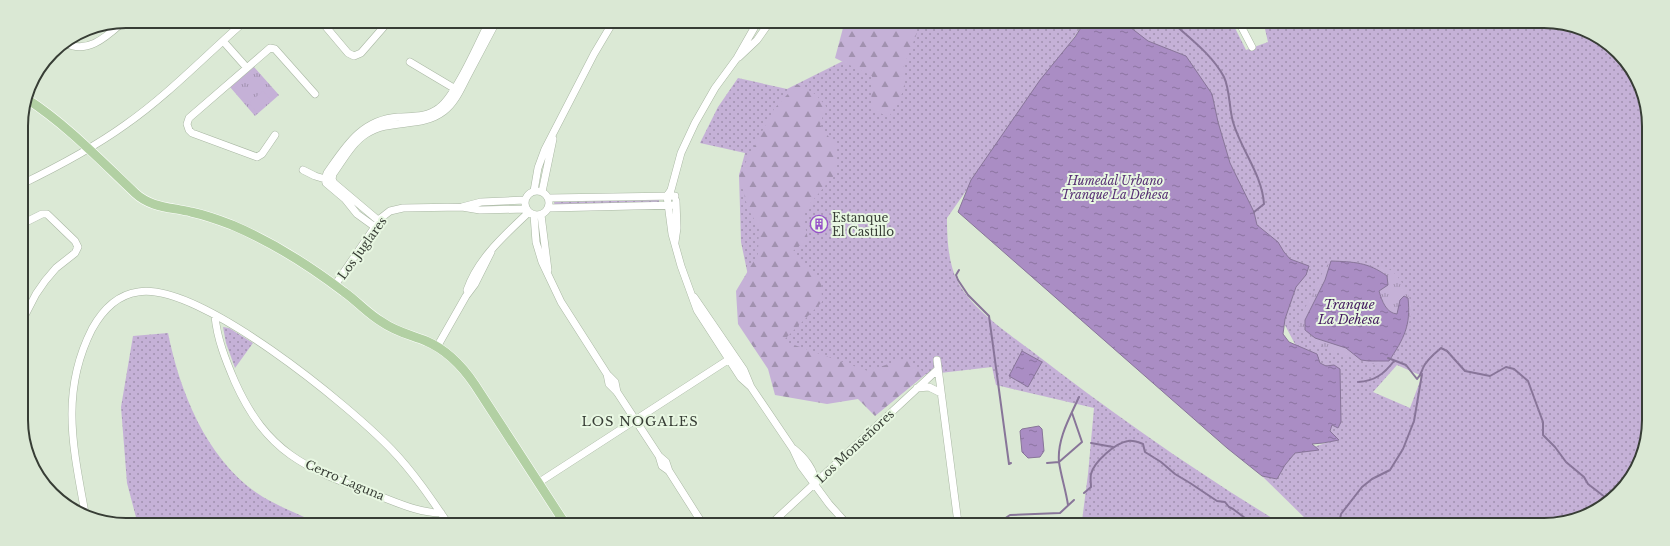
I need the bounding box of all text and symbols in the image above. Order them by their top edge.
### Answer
park label: Humedal Urbano Tranque La Dehesa [1061,173,1169,202]
place label: Estanque El Castillo [832,210,894,239]
street label: Los Juglares [334,214,390,282]
building icon: Estanque El Castillo [809,214,829,234]
water label: Tranque La Dehesa [1317,296,1380,328]
street label: Los Monseñores [813,406,897,486]
district label: LOS NOGALES [581,413,699,430]
street label: Cerro Laguna [303,457,387,504]

